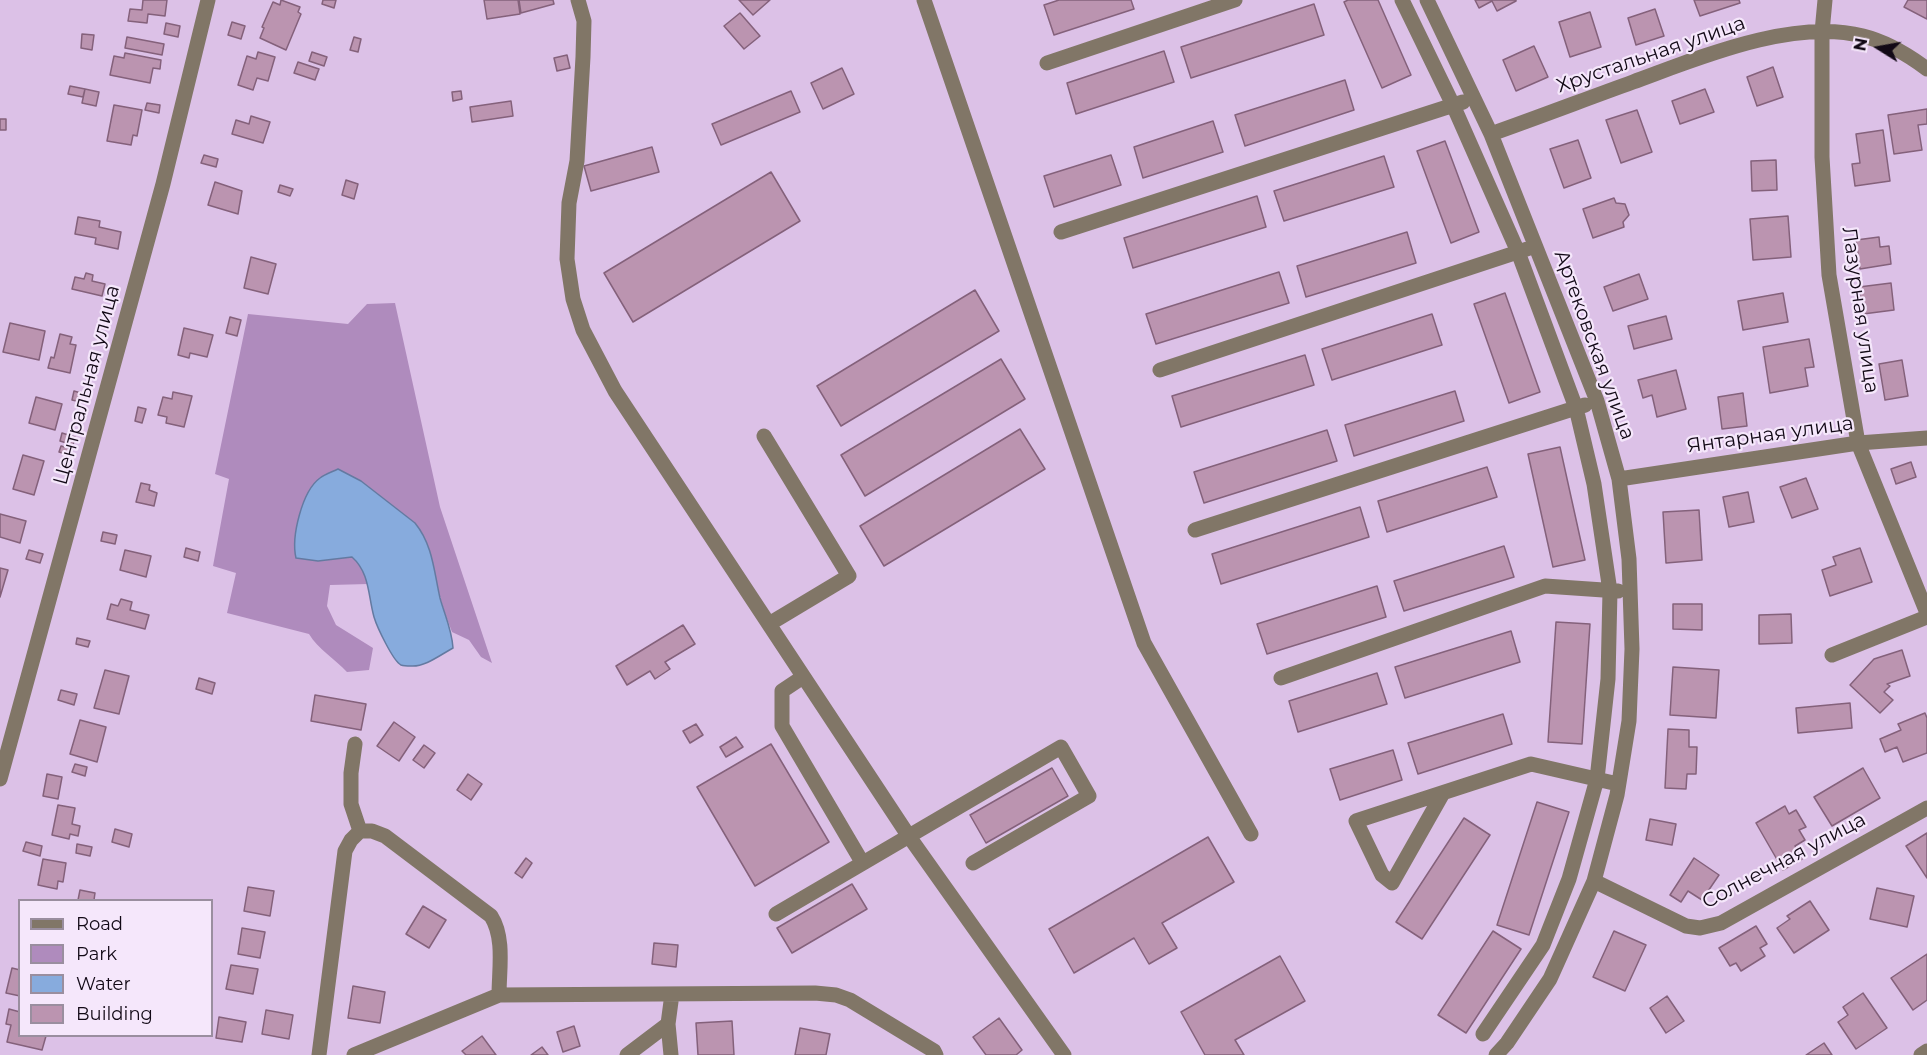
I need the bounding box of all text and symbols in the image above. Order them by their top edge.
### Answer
street label: Хрустальная улица [1553,11,1749,99]
north arrow [1849,18,1909,78]
text: N [1850,36,1871,53]
street label: Лазурная улица [1836,225,1884,395]
street label: Артековская улица [1549,247,1639,443]
street label: Центральная улица [49,283,125,487]
street label: Янтарная улица [1685,411,1855,459]
street label: Солнечная улица [1698,808,1870,914]
legend [18,899,213,1037]
text: Road [76,913,123,935]
text: Park [76,943,117,965]
text: Water [76,973,131,995]
text: Building [76,1003,153,1025]

